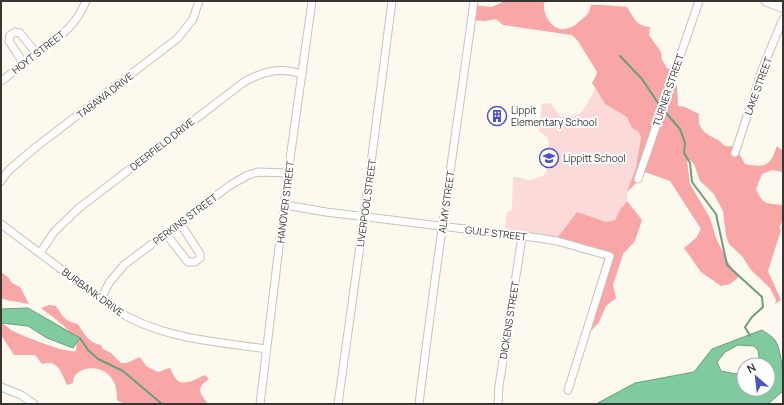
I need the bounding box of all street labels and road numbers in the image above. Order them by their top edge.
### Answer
street label: HOYT STREET [9,27,67,77]
street label: TURNER STREET [649,52,687,128]
street label: LAKE STREET [741,55,775,117]
street label: TARAWA DRIVE [74,68,136,121]
street label: DEERFIELD DRIVE [127,114,197,174]
street label: LIVERPOOL STREET [353,158,379,248]
street label: HANOVER STREET [273,160,297,244]
street label: ALMY STREET [435,170,457,234]
street label: PERKINS STREET [150,190,220,248]
street label: GULF STREET [464,222,528,244]
street label: BURBANK DRIVE [59,265,127,319]
street label: DICKENS STREET [496,280,522,360]

